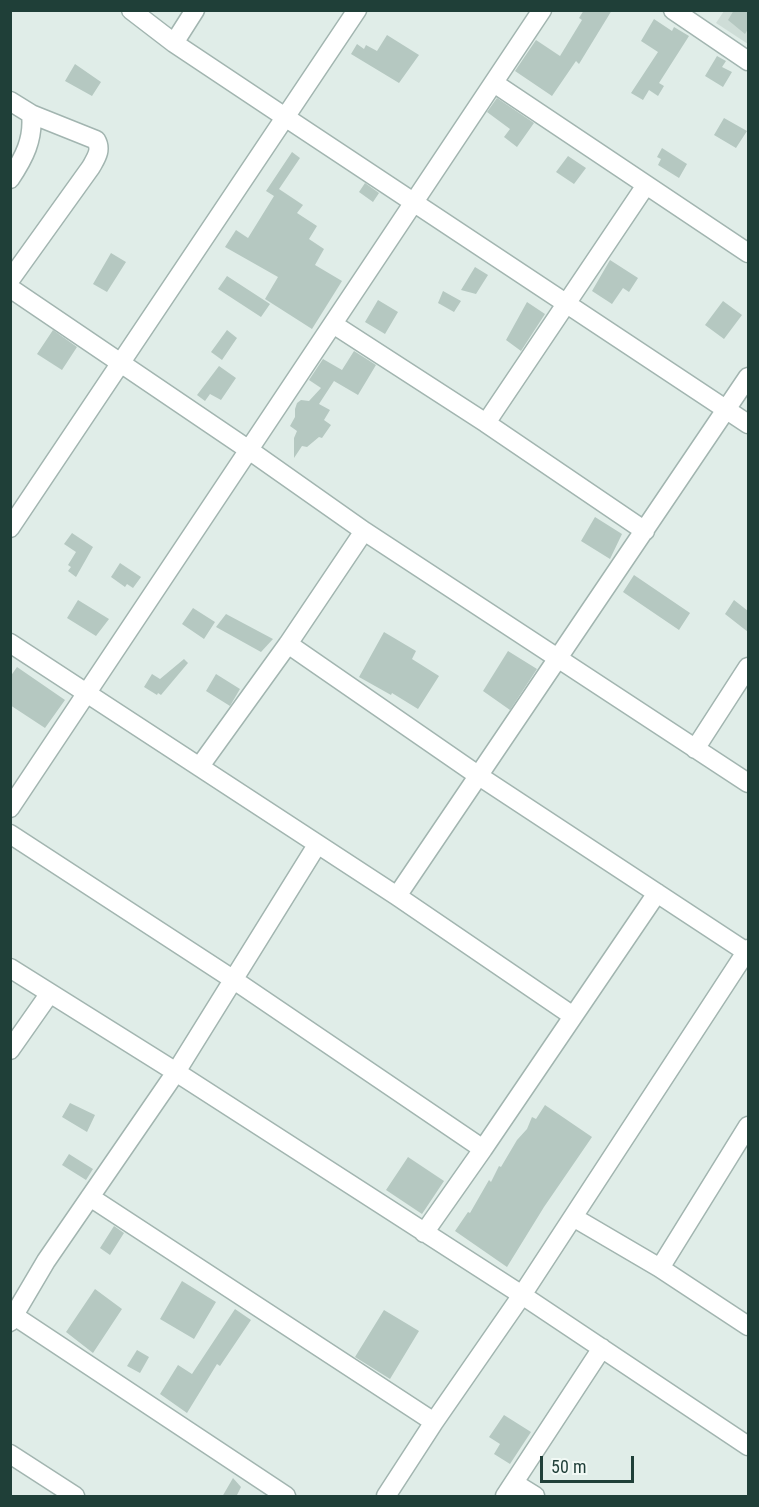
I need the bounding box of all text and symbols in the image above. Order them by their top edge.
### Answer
scale bar [543,1444,638,1482]
text: 50 m [551,1456,586,1477]

